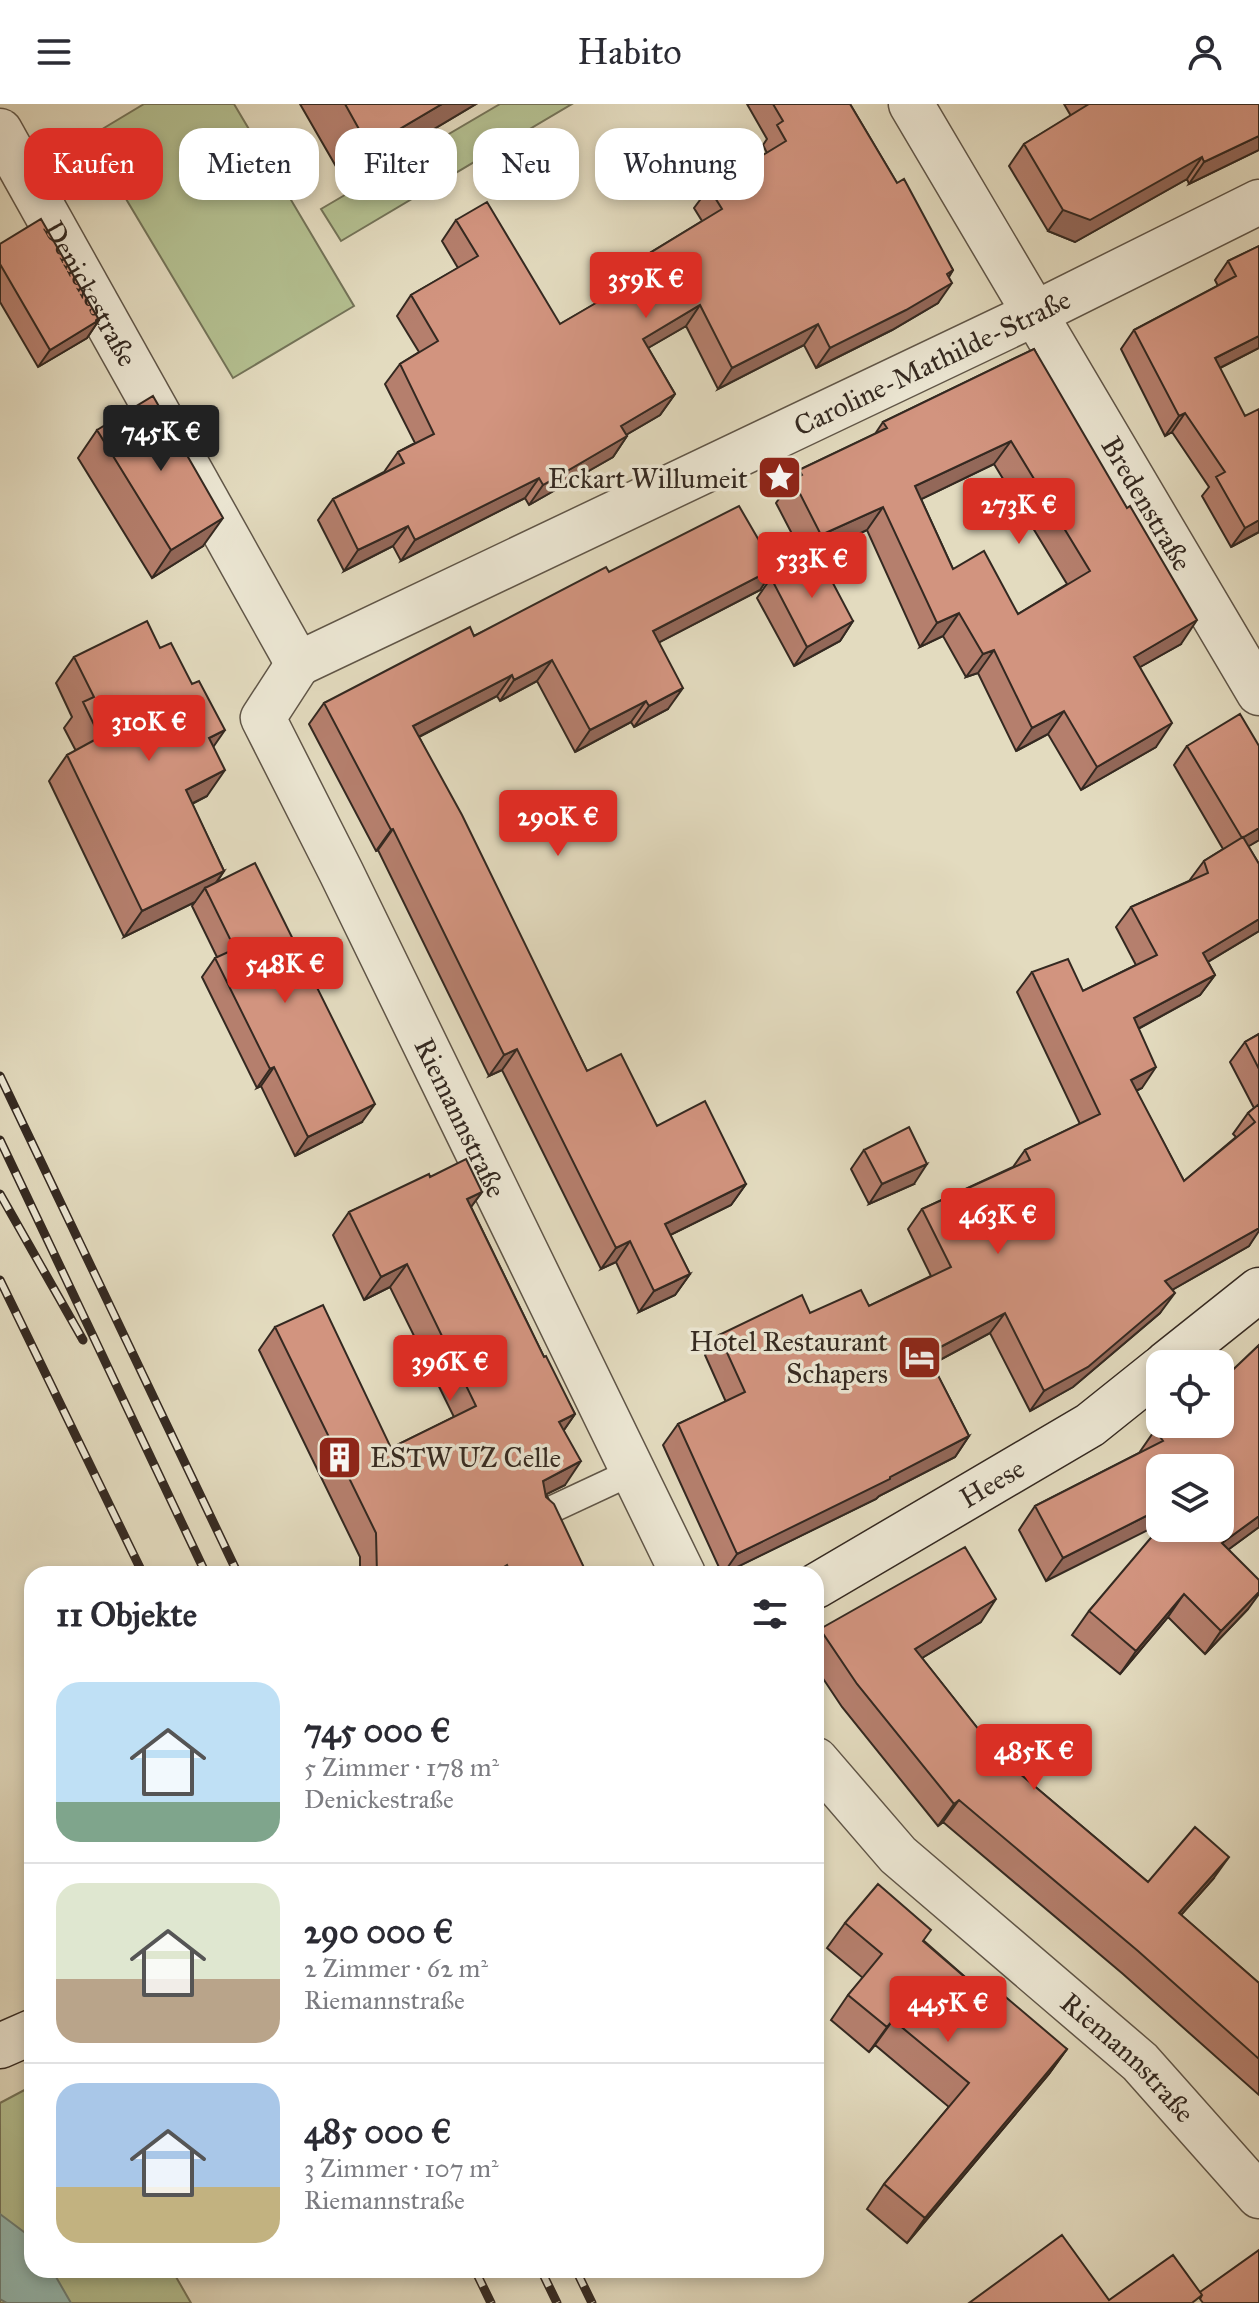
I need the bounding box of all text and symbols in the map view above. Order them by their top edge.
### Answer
icon: menu [32,30,76,74]
text: Habito [577,30,682,74]
icon: person [1183,30,1227,74]
chip: Kaufen [24,128,163,200]
chip: Mieten [179,128,319,200]
chip: Filter [335,128,457,200]
chip: Neu [473,128,579,200]
chip: Wohnung [595,128,764,200]
street label: Denickestraße [36,215,145,373]
pin: 359K € [581,252,711,320]
text: 359K € [608,262,684,294]
street label: Caroline-Mathilde-Straße [788,282,1076,444]
pin: 745K € [96,405,226,473]
text: 745K € [121,415,201,447]
street label: Bredenstraße [1093,430,1200,577]
place icon: Eckart Willumeit [755,454,803,502]
place label: Eckart Willumeit [548,461,748,496]
pin: 273K € [954,478,1084,546]
text: 273K € [981,488,1057,520]
pin: 533K € [747,532,877,600]
text: 533K € [776,542,848,574]
pin: 310K € [84,695,214,763]
text: 310K € [111,705,187,737]
pin: 290K € [493,790,623,858]
text: 290K € [517,800,599,832]
pin: 548K € [220,937,350,1005]
text: 548K € [245,947,325,979]
street label: Riemannstraße [406,1032,514,1203]
pin: 463K € [933,1188,1063,1256]
text: 463K € [959,1198,1037,1230]
place label: Hotel Restaurant Schapers [689,1324,888,1391]
hotel icon: Hotel Restaurant Schapers [895,1333,943,1381]
pin: 396K € [385,1335,515,1403]
text: 396K € [411,1345,489,1377]
map controls [1146,1350,1234,1542]
button: locate [1146,1350,1234,1438]
building icon: ESTW UZ Celle [315,1433,363,1481]
place label: ESTW UZ Celle [370,1440,561,1475]
street label: Heese [953,1450,1031,1516]
button: layers [1146,1454,1234,1542]
icon: filters [748,1592,792,1636]
text: 11 Objekte [56,1594,197,1635]
text: 745 000 € [304,1710,451,1751]
icon: home [120,1714,216,1810]
pin: 485K € [969,1724,1099,1792]
text: 485K € [994,1734,1074,1766]
text: 5 Zimmer · 178 m² [304,1751,499,1783]
text: Denickestraße [304,1783,454,1815]
text: 290 000 € [304,1911,453,1952]
icon: home [120,1915,216,2011]
text: 2 Zimmer · 62 m² [304,1952,488,1984]
pin: 445K € [883,1976,1013,2044]
text: Riemannstraße [304,1984,465,2016]
street label: Riemannstraße [1053,1985,1202,2130]
text: 445K € [908,1986,988,2018]
text: 485 000 € [304,2111,451,2152]
icon: home [120,2115,216,2211]
text: 3 Zimmer · 107 m² [304,2152,499,2184]
text: Riemannstraße [304,2184,465,2216]

